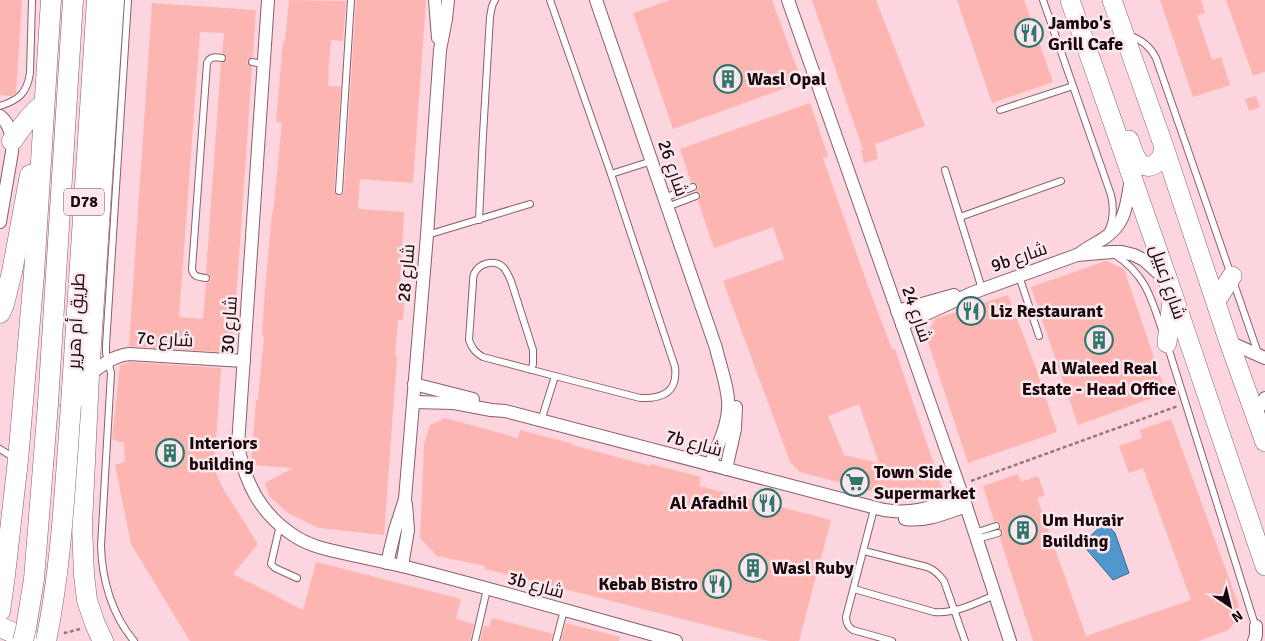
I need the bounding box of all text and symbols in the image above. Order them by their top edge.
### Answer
place label: Jambo's Grill Cafe [1048,12,1123,55]
restaurant icon: Jambo's Grill Cafe [1014,18,1044,48]
building icon: Wasl Opal [713,64,743,94]
place label: Wasl Opal [747,68,826,90]
street label: شارع 26 [652,137,693,199]
road number: D78 [64,188,104,216]
street label: 9b شارع [988,237,1050,278]
street label: شارع زعبيل [1144,242,1191,322]
street label: شارع 28 [393,243,420,303]
street label: طريق أم هرير [62,272,91,371]
street label: شارع 24 [896,283,937,345]
street label: شارع 30 [216,295,243,355]
restaurant icon: Liz Restaurant [956,296,986,326]
place label: Liz Restaurant [990,300,1103,322]
building icon: Al Waleed Real Estate - Head Office [1084,325,1114,355]
street label: 7c شارع [136,327,194,352]
place label: Al Waleed Real Estate - Head Office [1022,357,1176,400]
street label: 7b شارع [663,425,725,462]
place label: Interiors building [189,432,257,475]
building icon: Interiors building [155,438,185,468]
place label: Town Side Supermarket [874,461,976,504]
supermarket icon: Town Side Supermarket [840,467,870,497]
restaurant icon: Al Afadhil [752,488,782,518]
place label: Al Afadhil [670,492,748,514]
place label: Um Hurair Building [1042,509,1125,552]
building icon: Um Hurair Building [1008,515,1038,545]
building icon: Wasl Ruby [738,553,768,583]
place label: Wasl Ruby [772,557,854,579]
street label: 3b شارع [505,567,567,604]
restaurant icon: Kebab Bistro [702,569,732,599]
place label: Kebab Bistro [598,573,698,595]
north arrow [1205,581,1255,631]
text: N [1228,606,1246,626]

